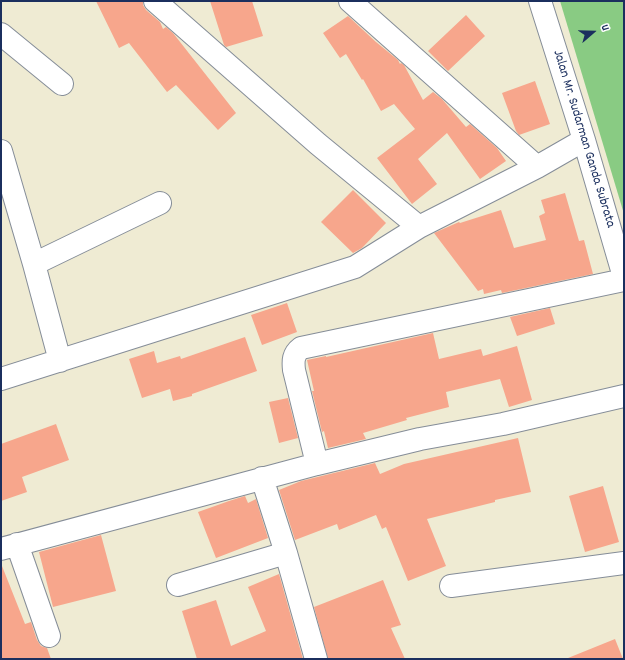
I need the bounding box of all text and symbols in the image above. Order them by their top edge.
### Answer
north arrow [573,12,613,52]
text: U [596,23,613,33]
street label: Jalan Mr. Sudarman Ganda Subrata [548,48,618,230]

